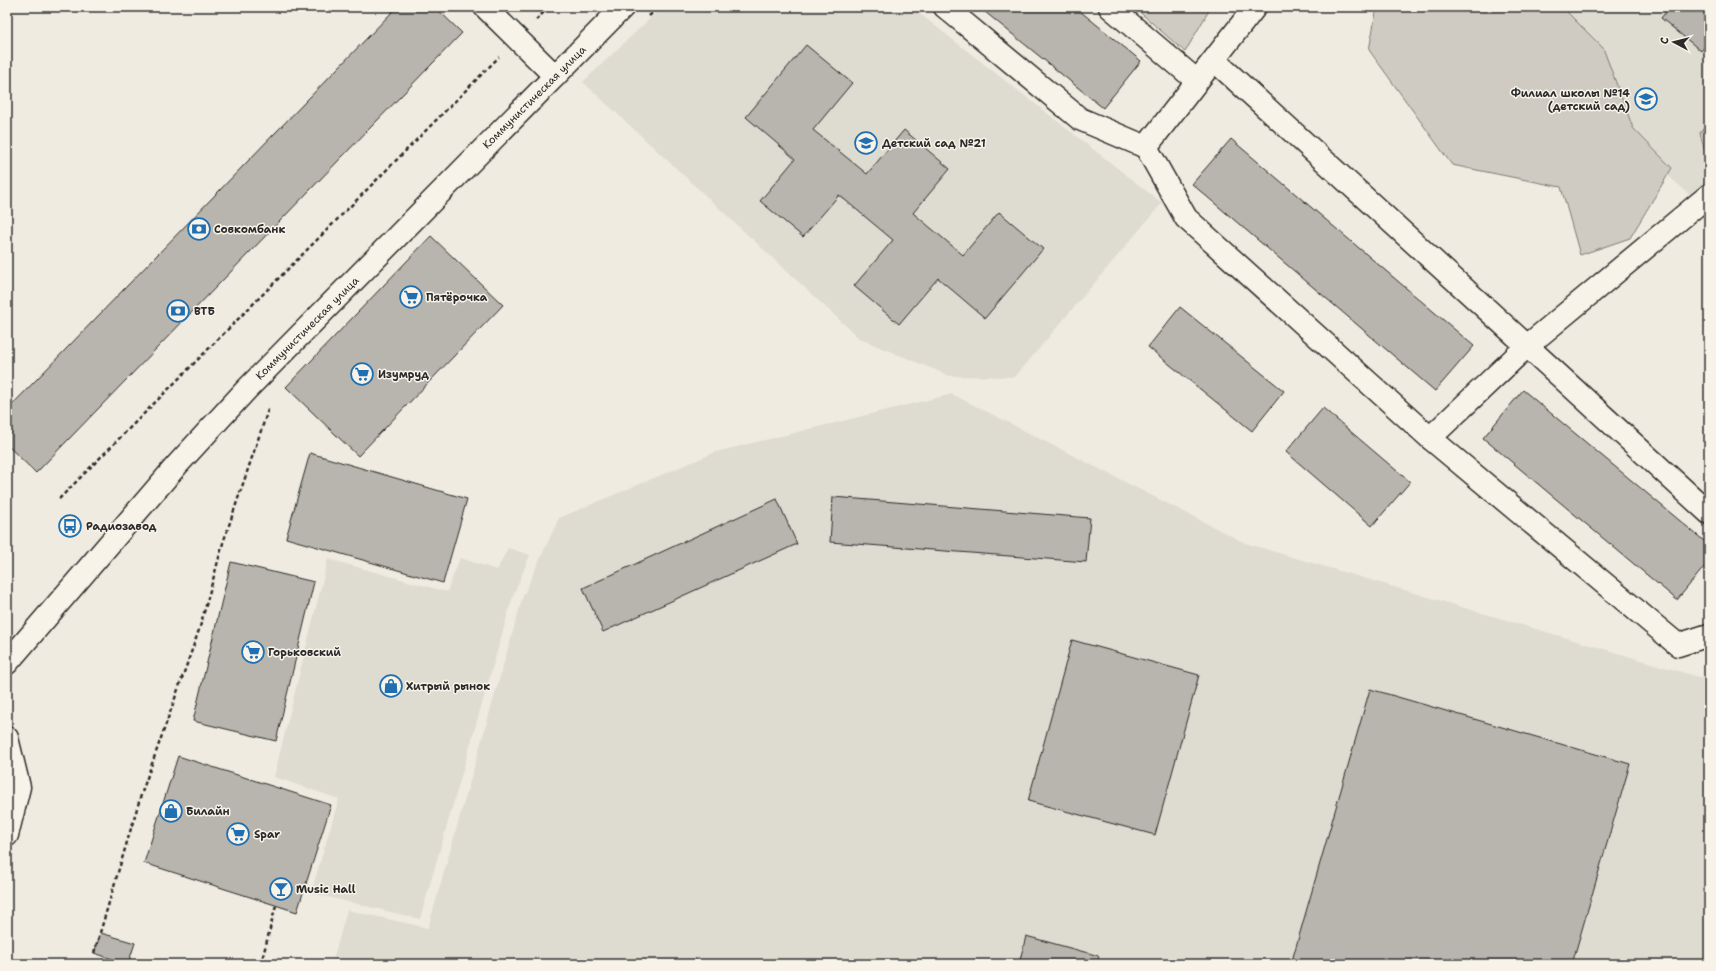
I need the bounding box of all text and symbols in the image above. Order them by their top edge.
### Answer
north arrow [1654,22,1694,62]
text: С [1657,36,1672,45]
street label: Коммунистическая улица [479,42,589,152]
place label: Филиал школы №14 (детский сад) [1511,86,1630,114]
school or university icon: Филиал школы №14 (детский сад) [1633,86,1659,112]
school or university icon: Детский сад №21 [853,130,879,156]
place label: Детский сад №21 [882,136,986,151]
bank icon: Совкомбанк [186,216,212,242]
place label: Совкомбанк [214,222,285,237]
street label: Коммунистическая улица [252,273,362,383]
supermarket icon: Пятёрочка [398,284,424,310]
place label: Пятёрочка [426,290,488,305]
bank icon: ВТБ [165,298,191,324]
place label: ВТБ [194,304,215,319]
supermarket icon: Изумруд [349,361,375,387]
place label: Изумруд [378,367,429,382]
bus stop icon: Радиозавод [57,513,83,539]
place label: Радиозавод [86,519,157,534]
supermarket icon: Горьковский [240,639,266,665]
place label: Горьковский [268,645,341,660]
shop icon: Хитрый рынок [378,673,404,699]
place label: Хитрый рынок [406,679,490,694]
shop icon: Билайн [158,798,184,824]
place label: Билайн [186,804,230,819]
supermarket icon: Spar [225,821,251,847]
place label: Spar [254,827,280,842]
bar icon: Music Hall [268,876,294,902]
place label: Music Hall [296,882,356,897]

